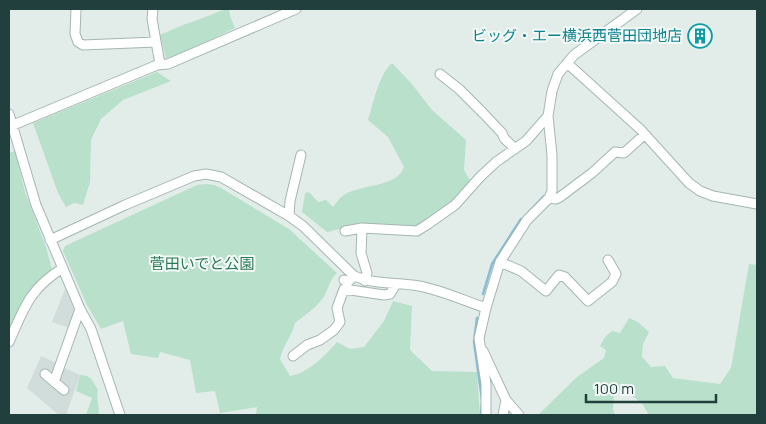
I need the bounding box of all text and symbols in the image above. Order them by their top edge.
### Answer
building icon: ビッグ・エー横浜西菅田団地店 [687,23,713,49]
place label: ビッグ・エー横浜西菅田団地店 [472,25,682,46]
park label: 菅田いでと公園 [150,253,254,274]
scale bar [586,372,716,404]
text: 100 m [594,378,634,399]

